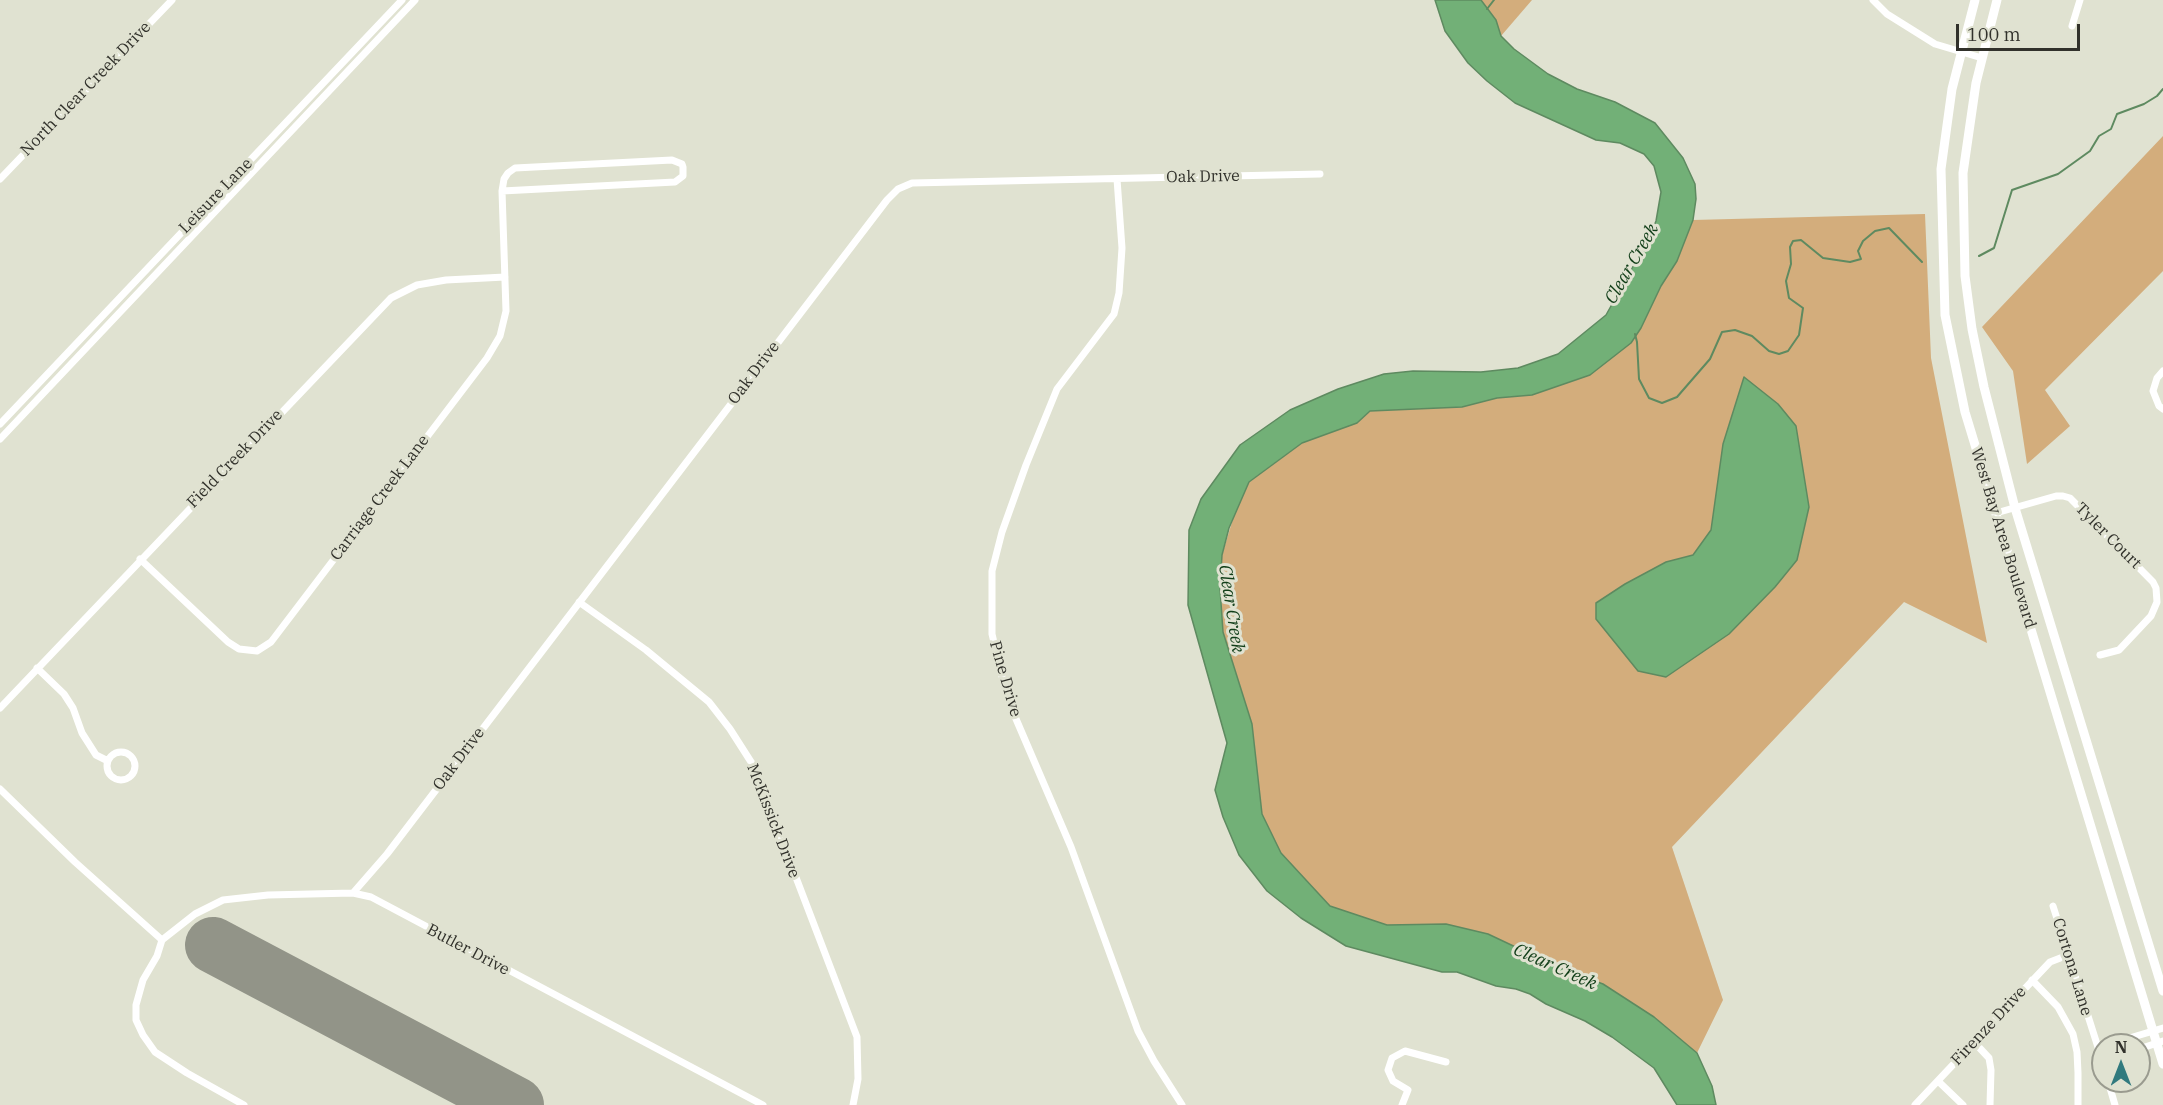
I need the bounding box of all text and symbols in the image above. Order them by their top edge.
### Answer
scale bar [1959,12,2084,50]
street label: North Clear Creek Drive [17,18,155,160]
text: 100 m [1967,23,2021,46]
street label: Leisure Lane [175,154,257,238]
street label: Oak Drive [1166,167,1240,187]
water label: Clear Creek [1600,220,1664,308]
street label: Oak Drive [724,338,784,408]
street label: Field Creek Drive [183,406,287,512]
street label: Carriage Creek Lane [327,431,433,565]
street label: West Bay Area Boulevard [1966,445,2040,631]
street label: Tyler Court [2071,499,2145,573]
water label: Clear Creek [1213,563,1249,655]
street label: Pine Drive [985,639,1025,719]
street label: Oak Drive [429,724,489,794]
street label: McKissick Drive [742,761,804,881]
street label: Cortona Lane [2048,916,2096,1018]
street label: Butler Drive [423,920,513,980]
water label: Clear Creek [1510,939,1600,995]
street label: Firenze Drive [1947,982,2031,1070]
north arrow [2091,1033,2151,1093]
text: N [2115,1037,2127,1057]

